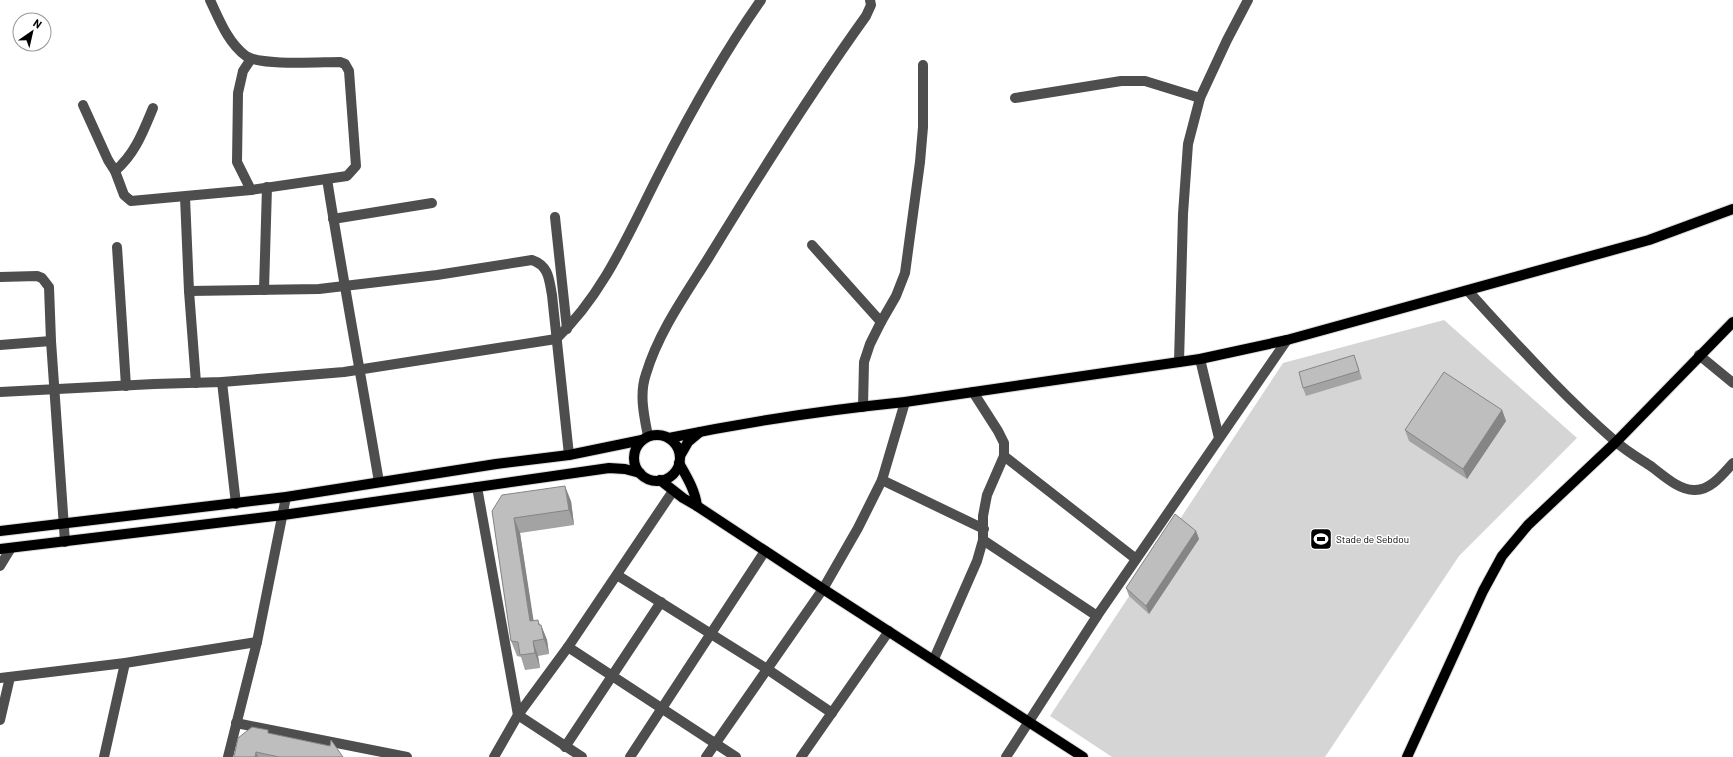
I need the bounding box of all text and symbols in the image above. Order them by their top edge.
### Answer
north arrow [12,12,52,52]
text: N [31,16,45,31]
sports icon: Stade de Sebdou [1308,526,1334,552]
place label: Stade de Sebdou [1336,533,1409,545]

